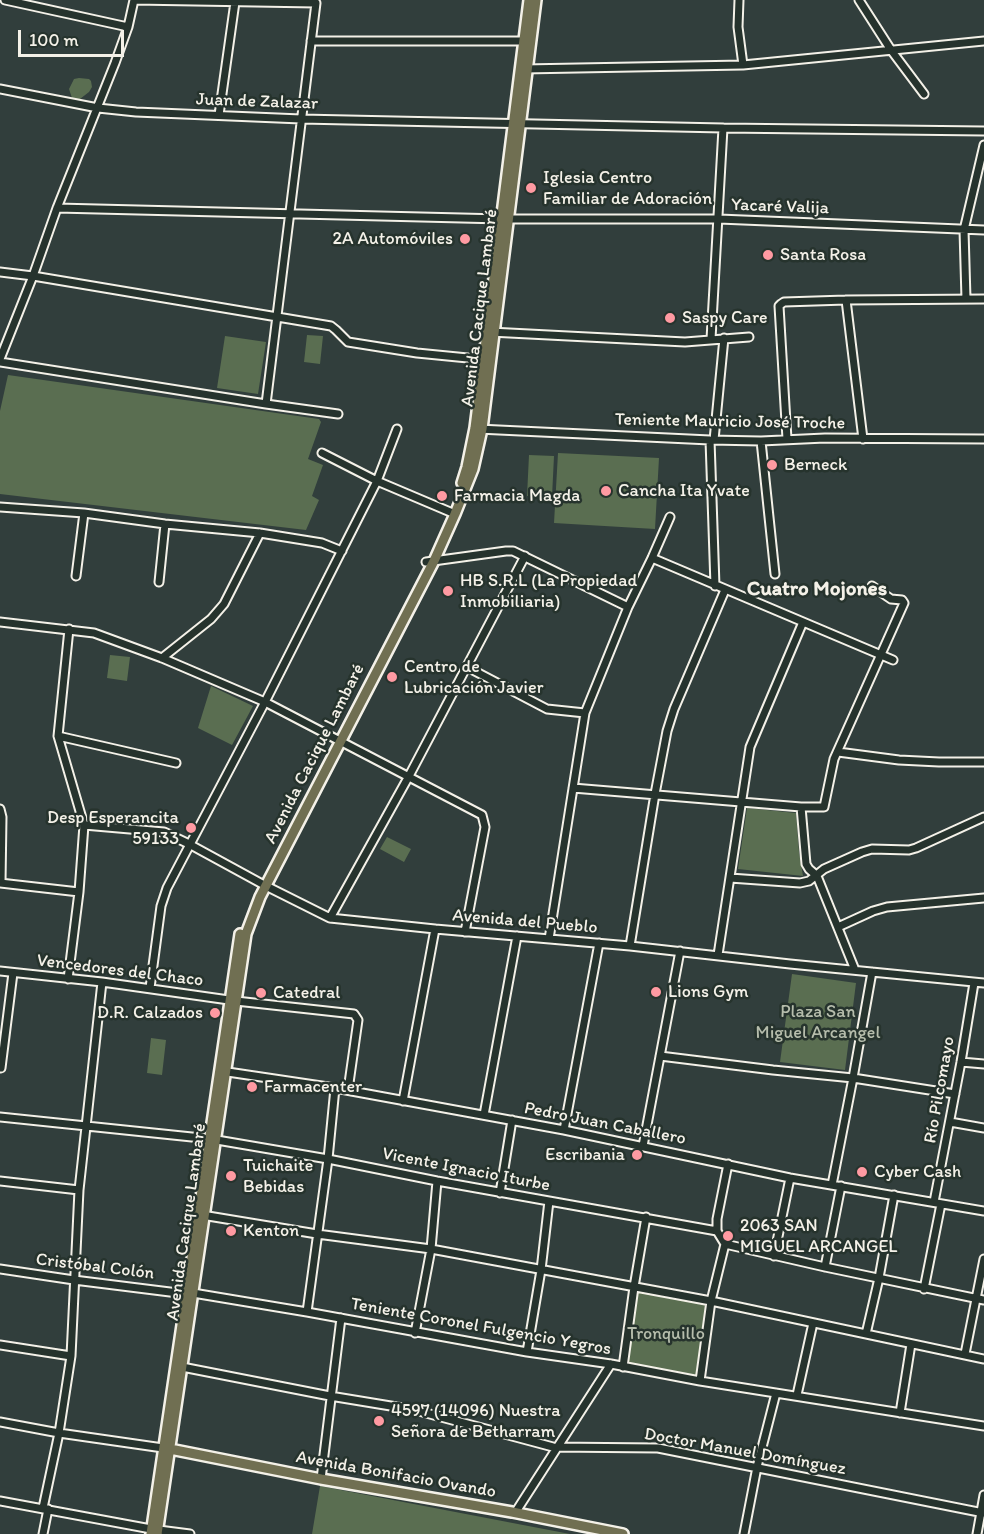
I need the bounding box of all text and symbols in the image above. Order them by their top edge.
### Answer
scale bar [21,18,128,56]
text: 100 m [29,29,79,51]
street label: Juan de Zalazar [195,89,319,115]
place label: Iglesia Centro Familiar de Adoración [543,167,712,210]
marker: Iglesia Centro Familiar de Adoración [524,181,538,195]
street label: Yacaré Valija [731,194,829,220]
street label: Avenida Cacique Lambaré [457,208,503,408]
place label: 2A Automóviles [332,228,453,250]
marker: 2A Automóviles [458,232,472,246]
place label: Santa Rosa [780,244,866,266]
marker: Santa Rosa [761,248,775,262]
place label: Saspy Care [682,307,768,329]
marker: Saspy Care [663,311,677,325]
street label: Teniente Mauricio José Troche [615,409,845,435]
place label: Berneck [784,454,847,476]
marker: Berneck [765,458,779,472]
place label: Cancha Ita Yvate [618,480,750,502]
marker: Cancha Ita Yvate [599,484,613,498]
place label: Farmacia Magda [454,485,580,507]
marker: Farmacia Magda [435,489,449,503]
place label: HB S.R.L (La Propiedad Inmobiliaria) [460,570,637,612]
district label: Cuatro Mojones [747,577,887,603]
marker: HB S.R.L (La Propiedad Inmobiliaria) [441,584,455,598]
place label: Centro de Lubricación Javier [404,656,543,698]
street label: Avenida Cacique Lambaré [260,660,370,848]
marker: Centro de Lubricación Javier [385,670,399,684]
place label: Desp Esperancita 59133 [47,807,179,850]
marker: Desp Esperancita 59133 [184,821,198,835]
street label: Avenida del Pueblo [452,905,598,939]
street label: Vencedores del Chaco [35,950,205,992]
place label: Lions Gym [668,981,748,1003]
place label: Catedral [273,982,340,1004]
marker: Lions Gym [649,985,663,999]
marker: Catedral [254,986,268,1000]
park label: Plaza San Miguel Arcangel [756,1001,880,1044]
place label: D.R. Calzados [97,1002,203,1024]
marker: D.R. Calzados [208,1006,222,1020]
street label: Río Pilcomayo [920,1035,960,1145]
place label: Farmacenter [264,1076,362,1098]
marker: Farmacenter [245,1080,259,1094]
street label: Pedro Juan Caballero [522,1098,688,1150]
street label: Avenida Cacique Lambaré [162,1122,212,1322]
street label: Vicente Ignacio Iturbe [380,1143,552,1197]
place label: Escribania [545,1144,625,1166]
marker: Escribania [630,1148,644,1162]
place label: Tuichaite Bebidas [243,1155,313,1198]
place label: Cyber Cash [874,1161,961,1183]
marker: Cyber Cash [855,1165,869,1179]
marker: Tuichaite Bebidas [224,1169,238,1183]
place label: 2063 SAN MIGUEL ARCANGEL [740,1215,897,1258]
place label: Kenton [243,1220,299,1242]
marker: Kenton [224,1224,238,1238]
marker: 2063 SAN MIGUEL ARCANGEL [721,1229,735,1243]
street label: Cristóbal Colón [35,1249,155,1285]
street label: Teniente Coronel Fulgencio Yegros [349,1293,613,1361]
park label: Tronquillo [627,1323,705,1345]
place label: 4597 (14096) Nuestra Señora de Betharram [391,1400,561,1442]
marker: 4597 (14096) Nuestra Señora de Betharram [372,1414,386,1428]
street label: Doctor Manuel Domínguez [642,1424,848,1480]
street label: Avenida Bonifacio Ovando [294,1447,498,1503]

